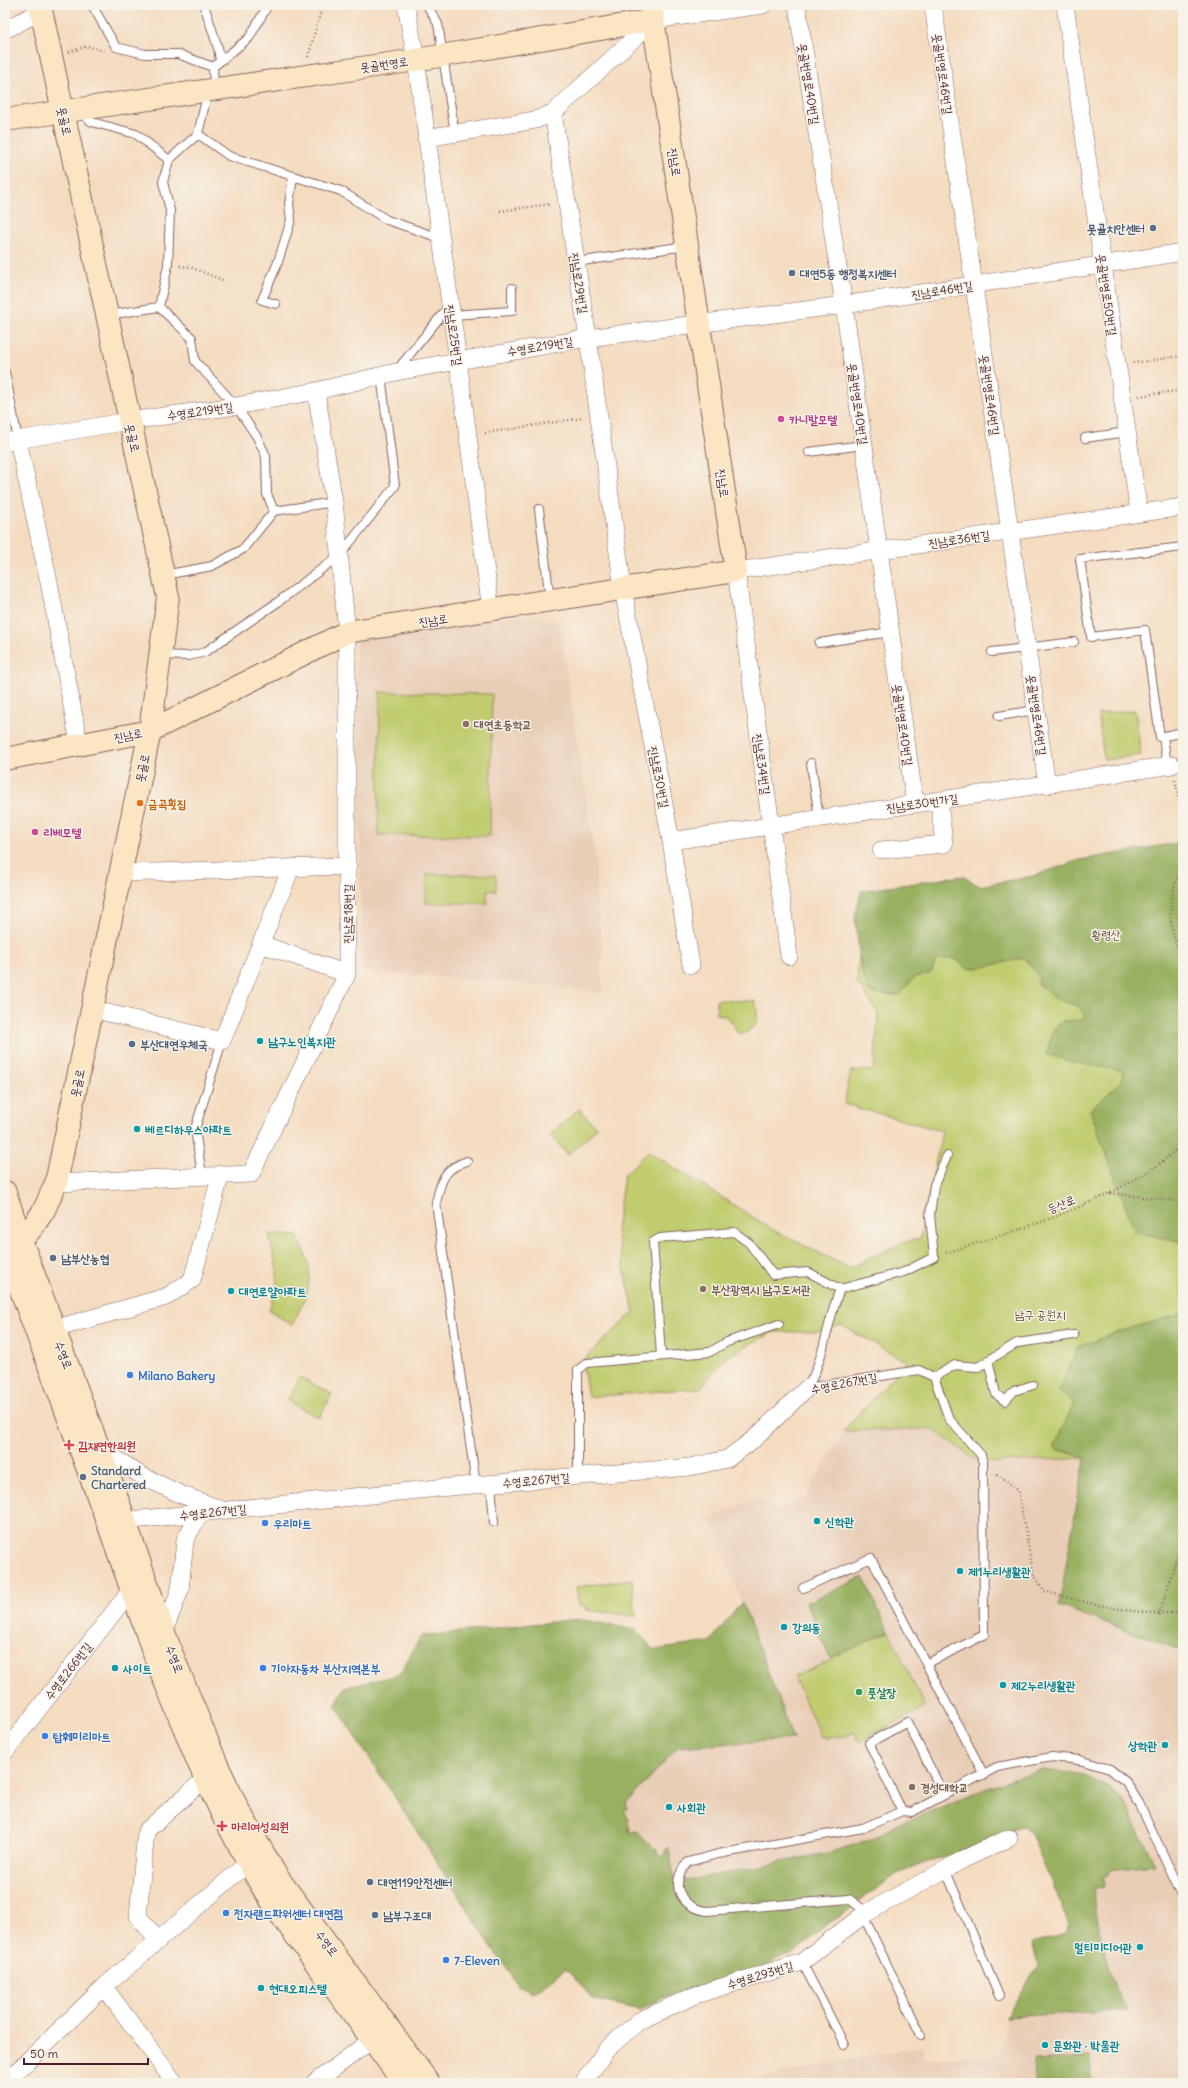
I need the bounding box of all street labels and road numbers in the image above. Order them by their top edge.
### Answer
street label: 못골번영로46번길 [930,33,956,116]
street label: 못골번영로40번길 [795,42,823,126]
street label: 못골번영로 [359,53,409,75]
street label: 못골로 [55,105,75,137]
street label: 진남로 [665,147,685,177]
street label: 진남로29번길 [567,251,591,315]
street label: 못골번영로50번길 [1094,253,1120,337]
street label: 진남로46번길 [910,278,974,302]
street label: 진남로25번길 [442,303,466,367]
street label: 수영로219번길 [506,333,574,359]
street label: 못골번영로46번길 [977,354,1003,437]
street label: 못골번영로40번길 [845,362,871,446]
street label: 수영로219번길 [166,399,234,423]
street label: 못골로 [122,422,144,454]
street label: 진남로 [714,468,732,498]
street label: 진남로36번길 [927,527,991,551]
street label: 진남로 [418,611,448,629]
street label: 못골번영로46번길 [1024,674,1050,757]
street label: 못골번영로40번길 [890,683,916,767]
street label: 진남로 [112,725,144,745]
street label: 진남로34번길 [750,732,774,796]
street label: 진남로30번길 [646,745,672,810]
street label: 못골로 [132,752,152,784]
street label: 진남로30번가길 [885,790,959,815]
street label: 진남로18번길 [340,884,356,944]
street label: 못골로 [67,1067,87,1099]
street label: 등산로 [1045,1192,1077,1216]
street label: 수영로 [52,1339,76,1371]
street label: 수영로267번길 [809,1369,879,1397]
street label: 수영로267번길 [502,1470,571,1490]
street label: 수영로267번길 [179,1501,248,1523]
street label: 수영로266번길 [41,1639,95,1703]
street label: 수영로 [163,1643,187,1675]
street label: 수영로 [312,1927,342,1959]
street label: 수영로293번길 [725,1958,795,1992]

